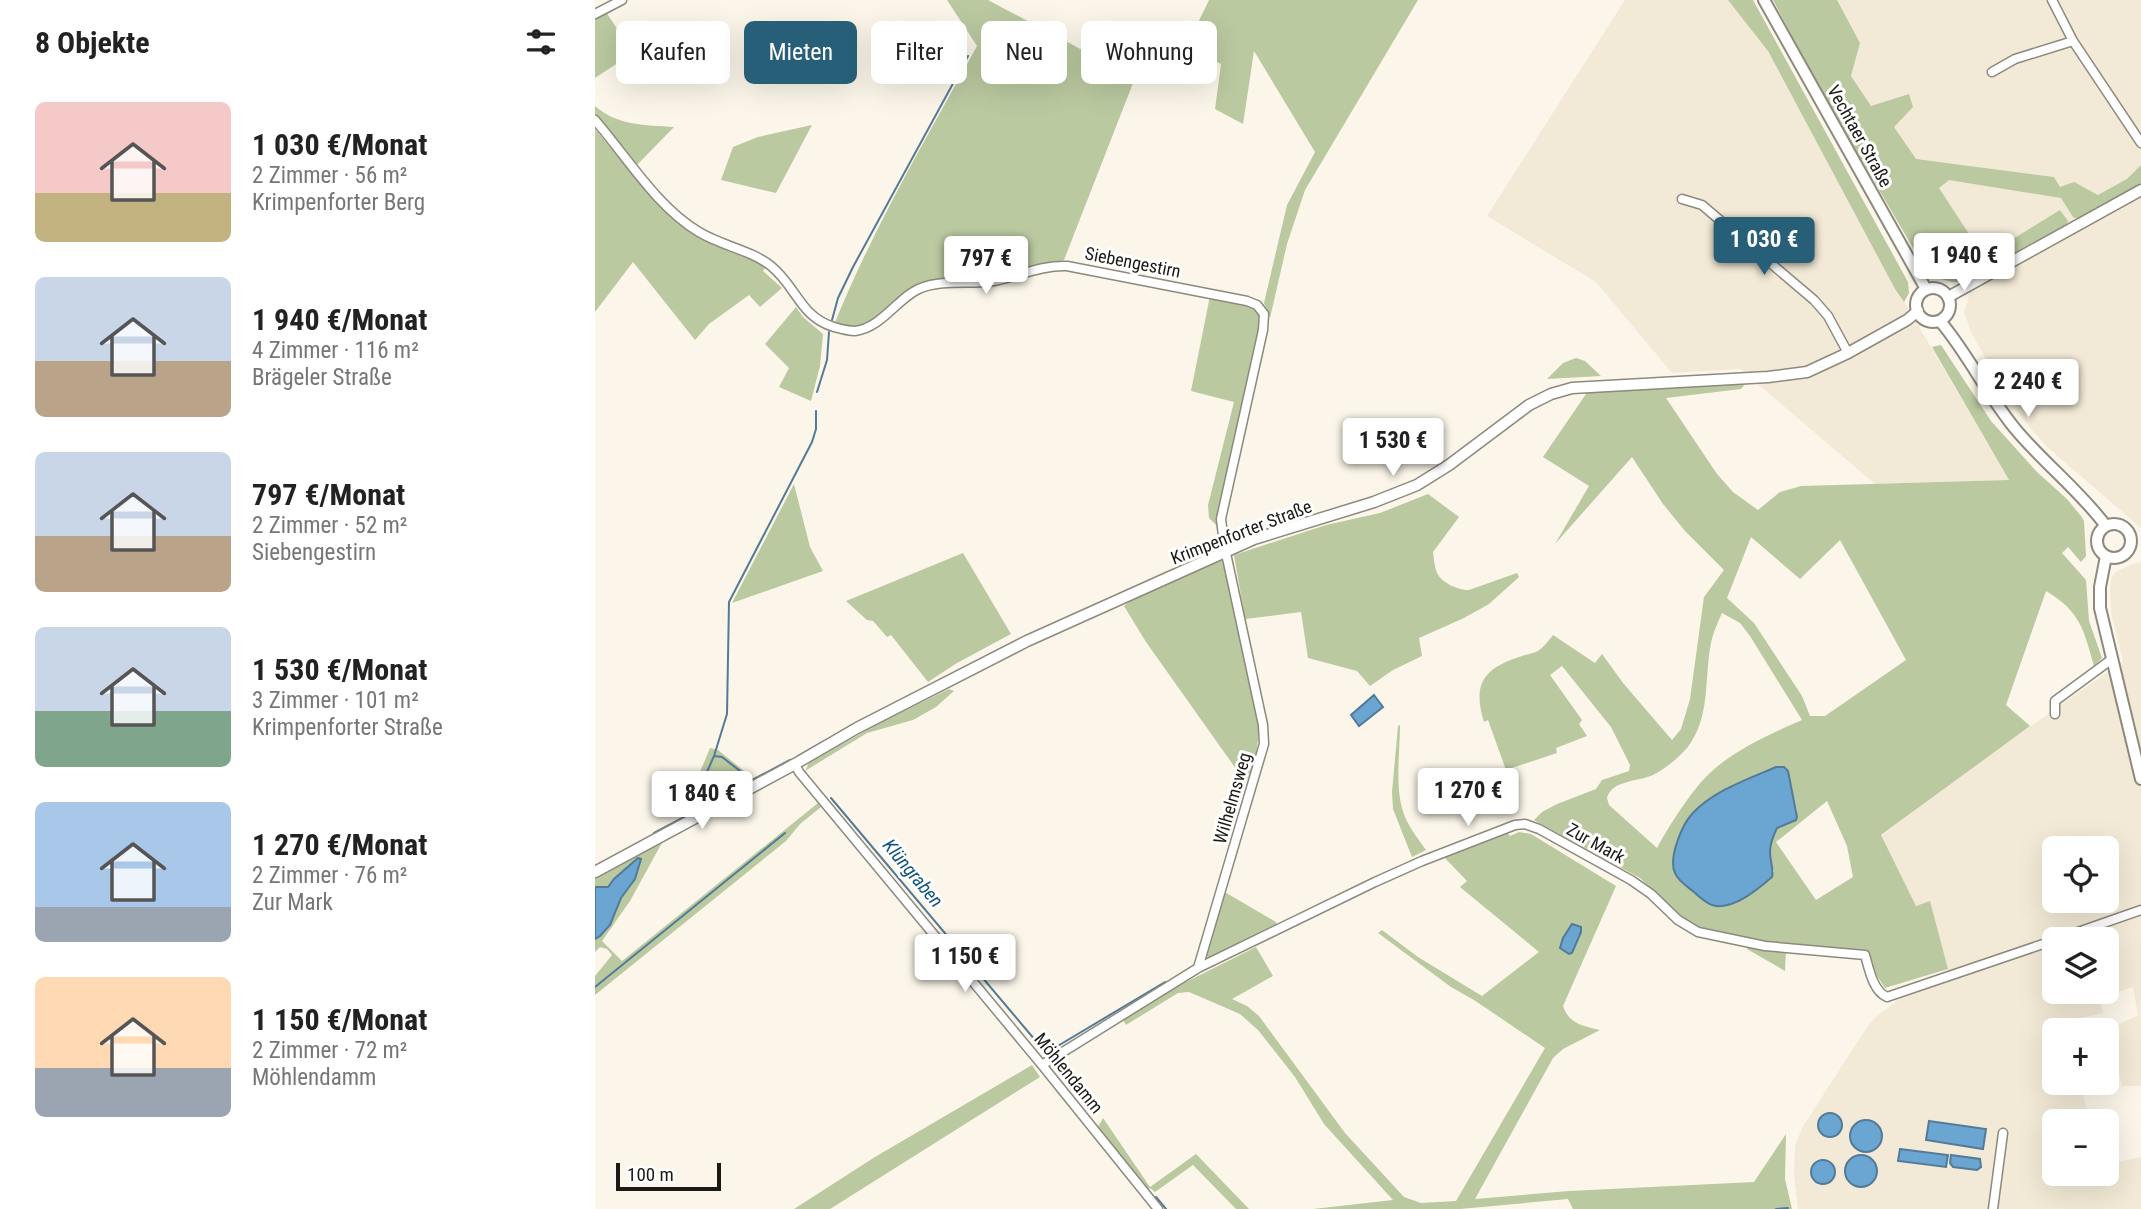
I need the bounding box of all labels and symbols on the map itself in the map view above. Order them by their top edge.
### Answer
street label: Vechtaer Straße [1823,81,1897,191]
pin: 1 030 € [1699,218,1829,277]
pin: 1 940 € [1899,233,2029,293]
pin: 797 € [937,236,1035,296]
street label: Siebengestirn [1083,242,1183,282]
pin: 2 240 € [1963,360,2093,419]
pin: 1 530 € [1328,419,1458,478]
street label: Krimpenforter Straße [1168,495,1314,569]
street label: Wilhelmsweg [1209,750,1255,846]
pin: 1 270 € [1403,768,1533,828]
pin: 1 840 € [637,772,767,831]
street label: Zur Mark [1563,818,1629,868]
water label: Klüngraben [878,834,948,912]
pin: 1 150 € [900,934,1030,994]
street label: Möhlendamm [1030,1029,1108,1117]
scale bar [616,1160,721,1192]

